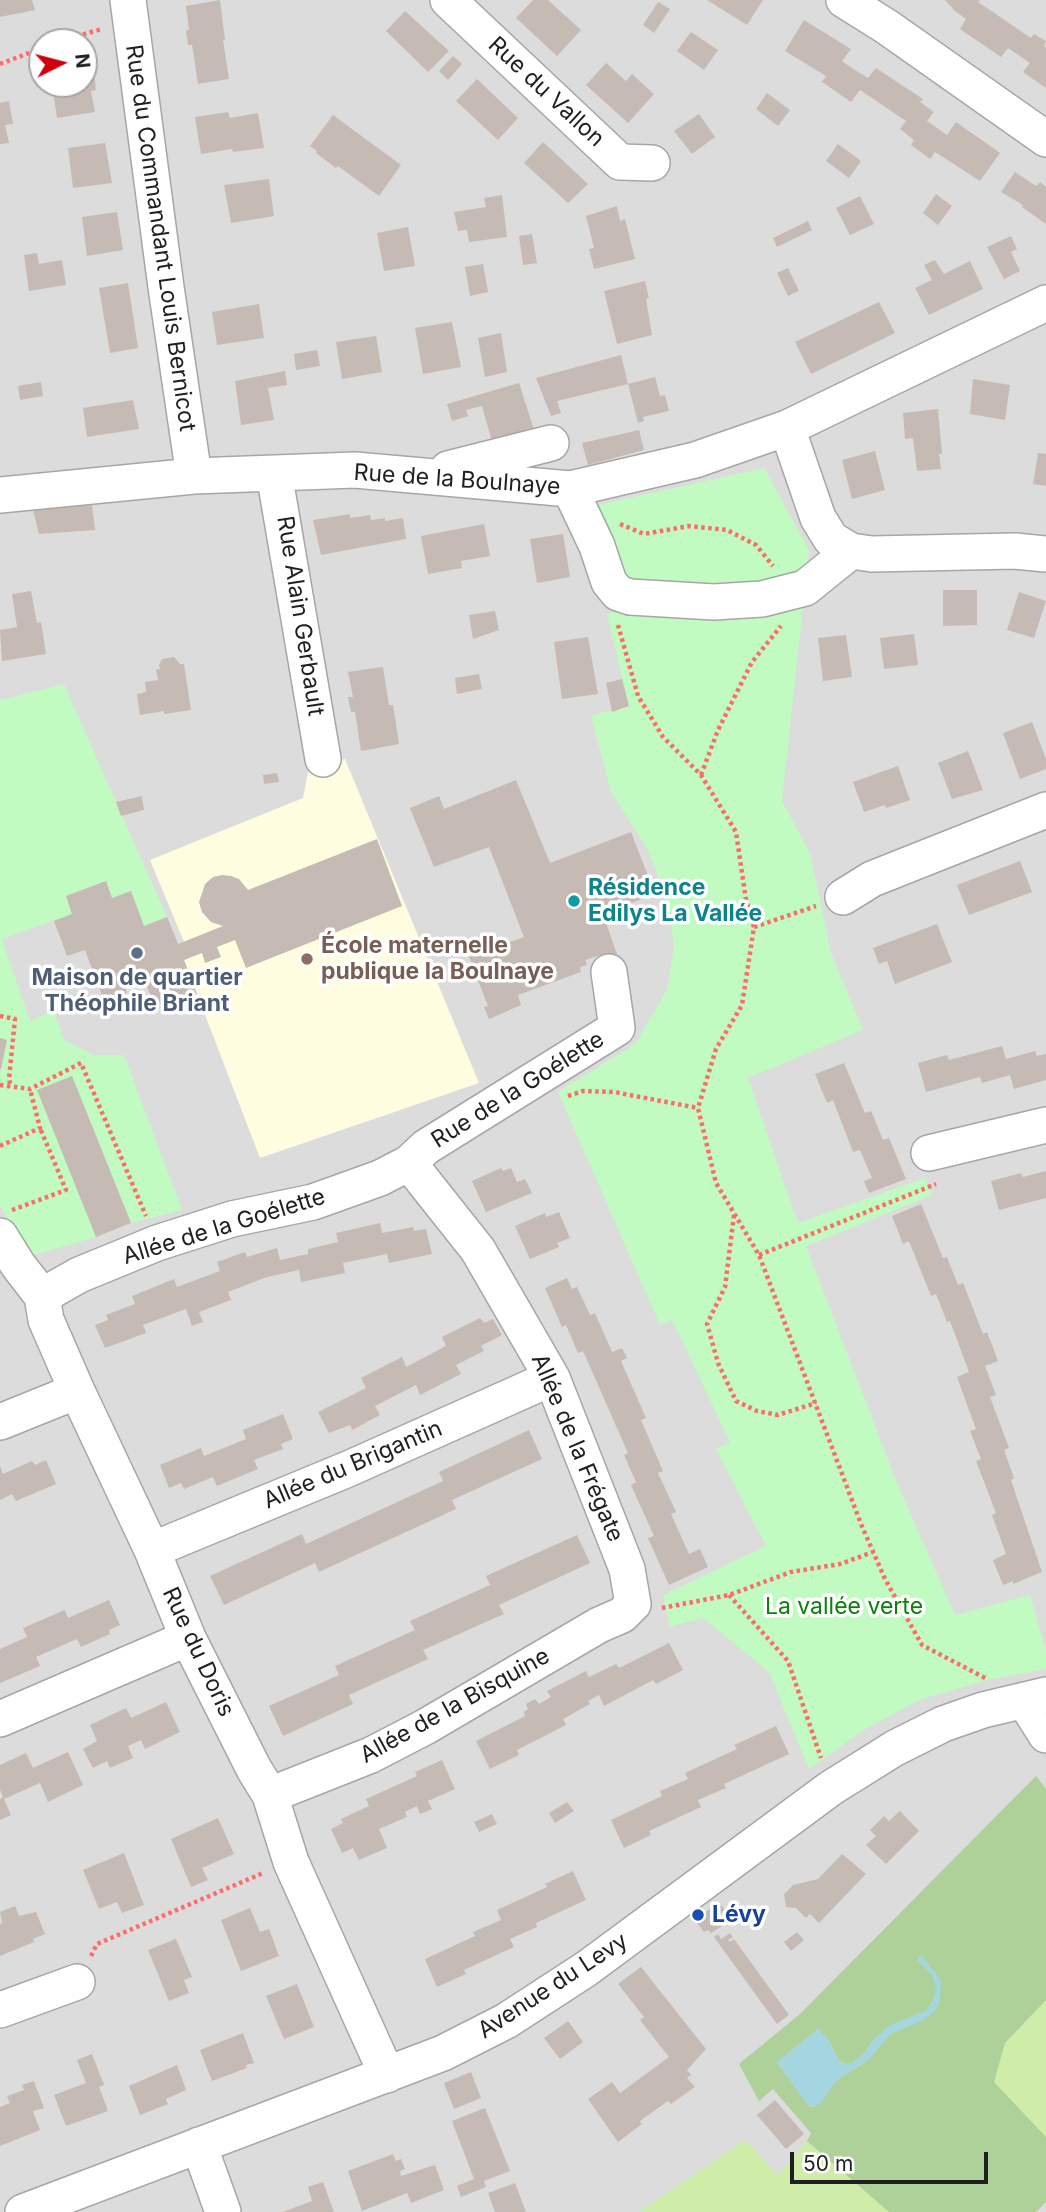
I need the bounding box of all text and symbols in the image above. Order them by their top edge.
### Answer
north arrow [28,28,98,98]
street label: Rue du Vallon [482,31,610,153]
street label: Rue du Commandant Louis Bernicot [119,43,201,433]
text: N [70,53,95,69]
street label: Rue de la Boulnaye [353,459,561,501]
street label: Rue Alain Gerbault [271,514,329,718]
place label: Résidence Edilys La Vallée [588,874,762,928]
marker: Résidence Edilys La Vallée [566,893,582,909]
place label: École maternelle publique la Boulnaye [321,932,554,986]
marker: Maison de quartier Théophile Briant [129,945,145,961]
marker: École maternelle publique la Boulnaye [299,951,315,967]
place label: Maison de quartier Théophile Briant [31,964,243,1018]
street label: Rue de la Goélette [427,1026,609,1154]
street label: Allée de la Goélette [119,1183,329,1271]
street label: Allée de la Frégate [525,1350,629,1546]
street label: Allée du Brigantin [260,1415,446,1515]
street label: Rue du Doris [156,1583,240,1721]
park label: La vallée verte [765,1593,923,1621]
street label: Allée de la Bisquine [356,1642,554,1770]
place label: Lévy [712,1901,766,1929]
marker: Lévy [690,1907,706,1923]
street label: Avenue du Levy [473,1927,633,2045]
scale bar [794,2138,992,2182]
text: 50 m [803,2151,853,2176]

